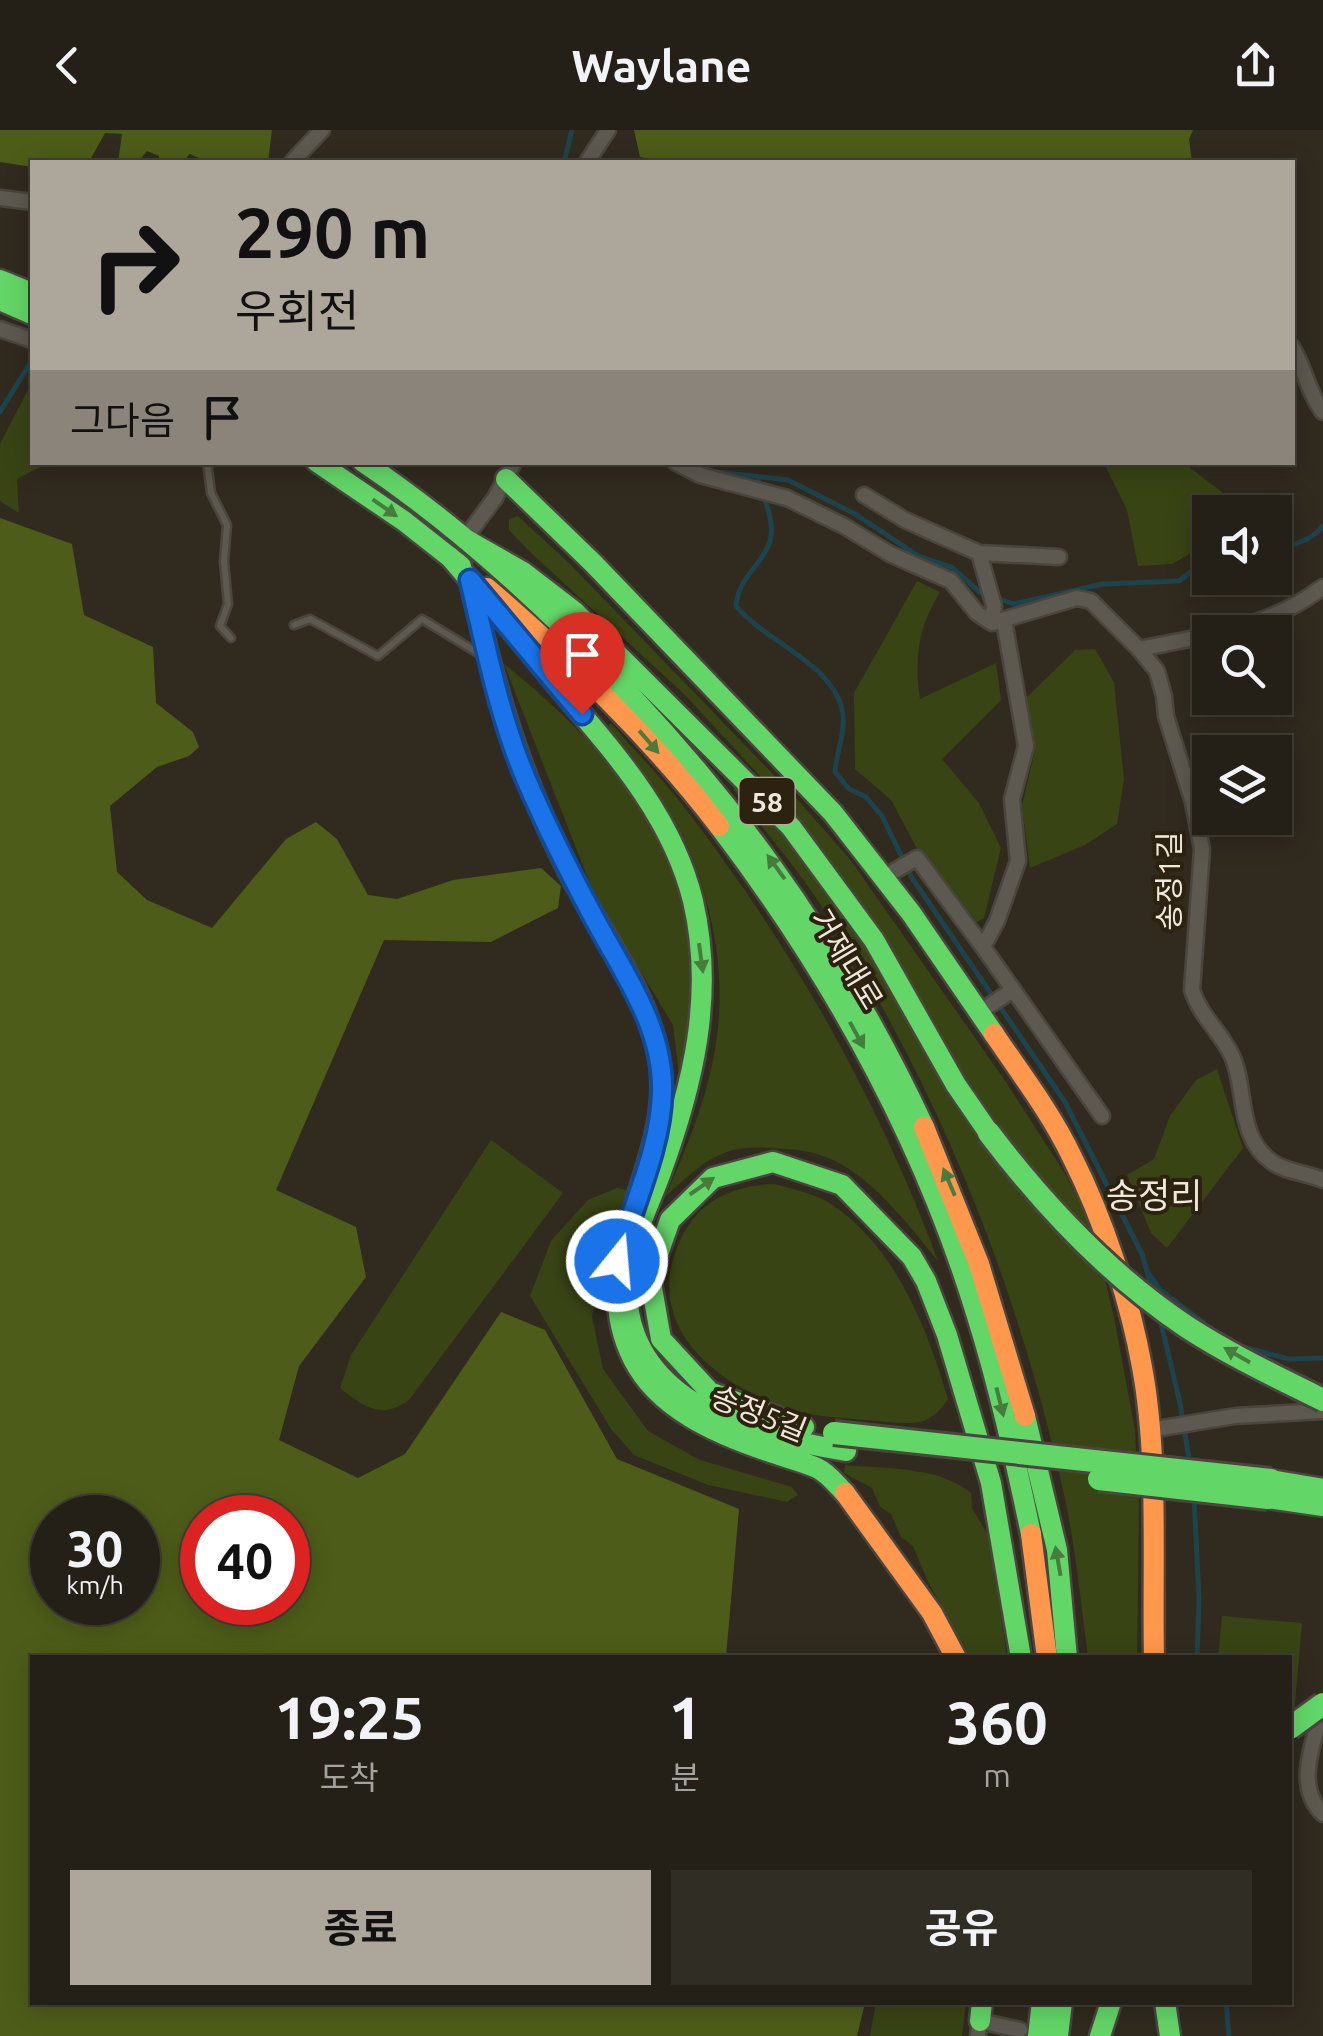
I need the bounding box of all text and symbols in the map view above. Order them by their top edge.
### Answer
icon: back [40,38,95,93]
icon: share [1228,38,1283,93]
text: Waylane [572,40,751,91]
text: 290 m [235,193,430,271]
icon: right [70,200,200,330]
text: 우회전 [235,285,359,336]
icon: arrive [195,390,250,445]
text: 그다음 [70,399,175,441]
map controls [1192,495,1292,835]
button: sound [1192,495,1292,595]
one-way arrow [371,498,398,516]
pin [540,612,625,715]
button: search [1192,615,1292,715]
icon: arrive [555,627,610,682]
one-way arrow [638,729,660,754]
button: layers [1192,735,1292,835]
road number: 58 [740,778,794,824]
street label: 송정1길 [1152,831,1186,931]
one-way arrow [767,854,786,880]
street label: 거제대로 [804,903,890,1015]
one-way arrow [694,942,710,974]
one-way arrow [849,1020,866,1049]
one-way arrow [941,1167,957,1197]
district label: 송정리 [1106,1175,1202,1215]
one-way arrow [688,1177,715,1196]
position arrow [565,1209,669,1313]
one-way arrow [1222,1347,1251,1364]
street label: 송정5길 [706,1379,812,1447]
one-way arrow [993,1386,1009,1417]
speed limit sign: 40 [180,1495,310,1625]
text: 30 [67,1520,123,1576]
one-way arrow [1050,1544,1065,1576]
text: km/h [66,1571,124,1599]
text: 19:25 [274,1683,424,1750]
text: 1 [668,1683,702,1750]
text: 360 [946,1688,1048,1755]
text: m [983,1757,1011,1793]
text: 도착 [320,1759,379,1795]
text: 분 [671,1759,700,1795]
button: 종료 [70,1870,651,1985]
button: 공유 [671,1870,1252,1985]

